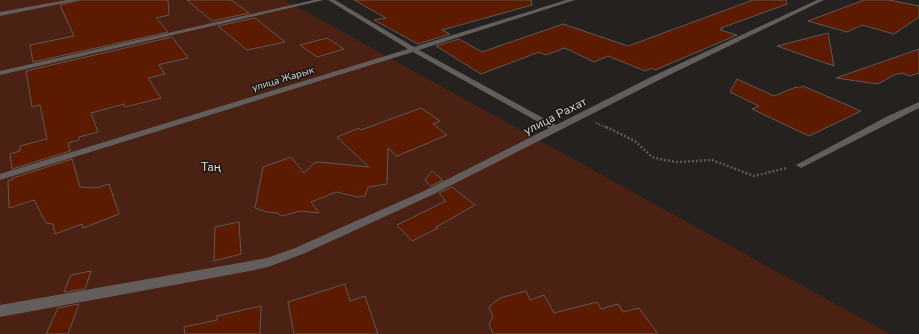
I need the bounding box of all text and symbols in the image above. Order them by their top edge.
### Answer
street label: улица Жарык [250,63,316,95]
street label: улица Рахат [521,93,590,139]
park label: Таң [201,159,222,175]

